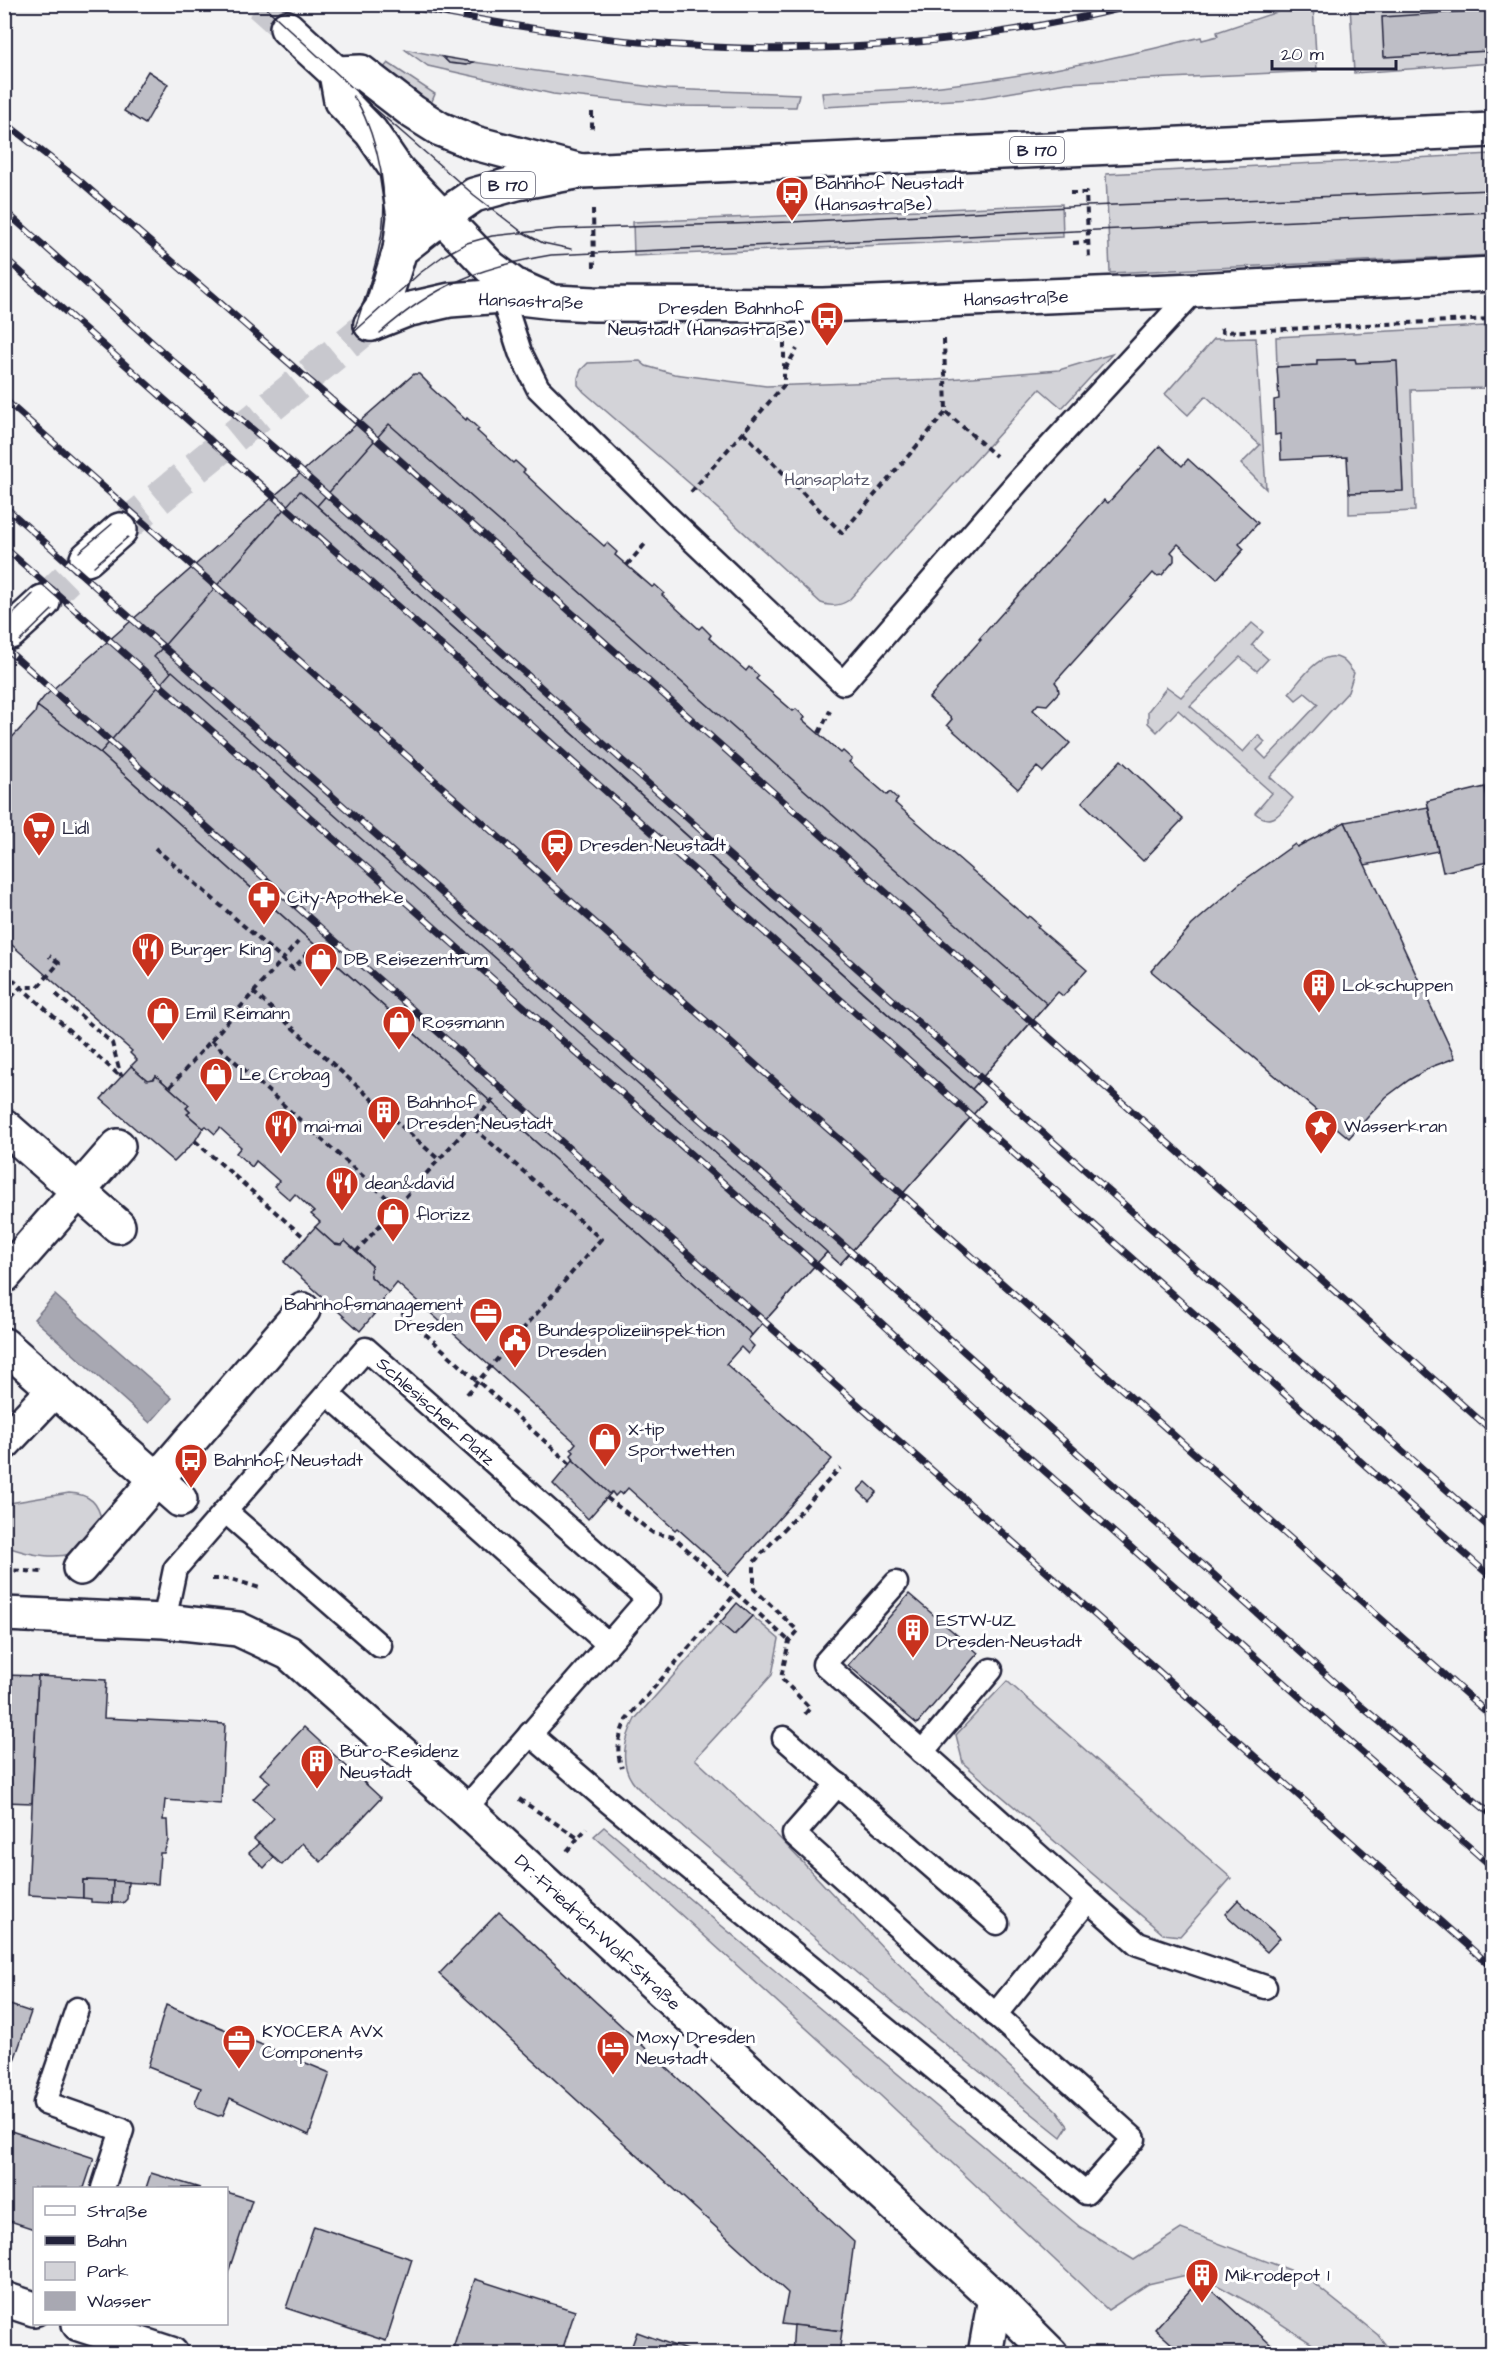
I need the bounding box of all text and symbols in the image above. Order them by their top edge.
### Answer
scale bar [1272,33,1396,71]
text: 20 m [1281,42,1324,67]
road number: B 170 [1010,137,1064,163]
place label: Bahnhof Neustadt (Hansastraße) [815,171,965,217]
road number: B 170 [481,172,535,198]
bus stop icon: Bahnhof Neustadt (Hansastraße) [774,175,810,222]
street label: Hansastraße [963,284,1069,313]
street label: Hansastraße [478,287,584,316]
place label: Dresden Bahnhof Neustadt (Hansastraße) [608,296,804,342]
bus stop icon: Dresden Bahnhof Neustadt (Hansastraße) [809,300,845,347]
park label: Hansaplatz [784,467,870,492]
supermarket icon: Lidl [21,810,57,857]
place label: Lidl [62,816,89,841]
station icon: Dresden-Neustadt [539,827,575,874]
place label: Dresden-Neustadt [580,833,727,858]
pharmacy icon: City-Apotheke [246,879,282,926]
place label: City-Apotheke [287,885,404,911]
restaurant icon: Burger King [130,931,166,978]
place label: Burger King [171,937,271,963]
shop icon: DB Reisezentrum [303,941,339,988]
place label: DB Reisezentrum [344,947,488,972]
building icon: Lokschuppen [1301,967,1337,1014]
place label: Lokschuppen [1342,973,1453,998]
shop icon: Emil Reimann [145,995,181,1042]
place label: Emil Reimann [186,1001,290,1026]
shop icon: Rossmann [381,1004,417,1051]
place label: Rossmann [422,1010,504,1035]
shop icon: Le Crobag [198,1056,234,1103]
place label: Le Crobag [239,1062,330,1088]
place label: Bahnhof Dresden-Neustadt [407,1090,554,1136]
building icon: Bahnhof Dresden-Neustadt [366,1094,402,1141]
restaurant icon: mai-mai [263,1108,299,1155]
place icon: Wasserkran [1303,1108,1339,1155]
place label: mai-mai [304,1114,362,1139]
place label: Wasserkran [1344,1114,1447,1139]
restaurant icon: dean&david [324,1165,360,1212]
place label: dean&david [365,1171,454,1196]
shop icon: florizz [375,1196,411,1243]
place label: florizz [416,1202,470,1227]
place label: Bahnhofsmanagement Dresden [284,1292,464,1338]
office icon: Bahnhofsmanagement Dresden [468,1296,504,1343]
place label: Bundespolizeiinspektion Dresden [538,1318,725,1364]
public building icon: Bundespolizeiinspektion Dresden [497,1322,533,1369]
street label: Schlesischer Platz [371,1351,501,1472]
place label: X-tip Sportwetten [628,1417,735,1463]
shop icon: X-tip Sportwetten [587,1421,623,1468]
bus stop icon: Bahnhof Neustadt [173,1442,209,1489]
place label: Bahnhof Neustadt [214,1448,364,1473]
place label: ESTW-UZ Dresden-Neustadt [936,1608,1083,1654]
building icon: ESTW-UZ Dresden-Neustadt [895,1612,931,1659]
place label: Büro-Residenz Neustadt [340,1739,459,1785]
building icon: Büro-Residenz Neustadt [299,1743,335,1790]
street label: Dr.-Friedrich-Wolf-Straße [509,1849,686,2016]
place label: KYOCERA AVX Components [262,2019,383,2065]
office icon: KYOCERA AVX Components [221,2023,257,2070]
place label: Moxy Dresden Neustadt [636,2025,755,2071]
hotel icon: Moxy Dresden Neustadt [595,2029,631,2076]
legend [33,2187,228,2325]
text: Straße [87,2199,148,2224]
text: Bahn [87,2229,127,2254]
building icon: Mikrodepot 1 [1184,2257,1220,2304]
text: Park [87,2259,129,2284]
place label: Mikrodepot 1 [1225,2263,1330,2288]
text: Wasser [87,2289,151,2314]

